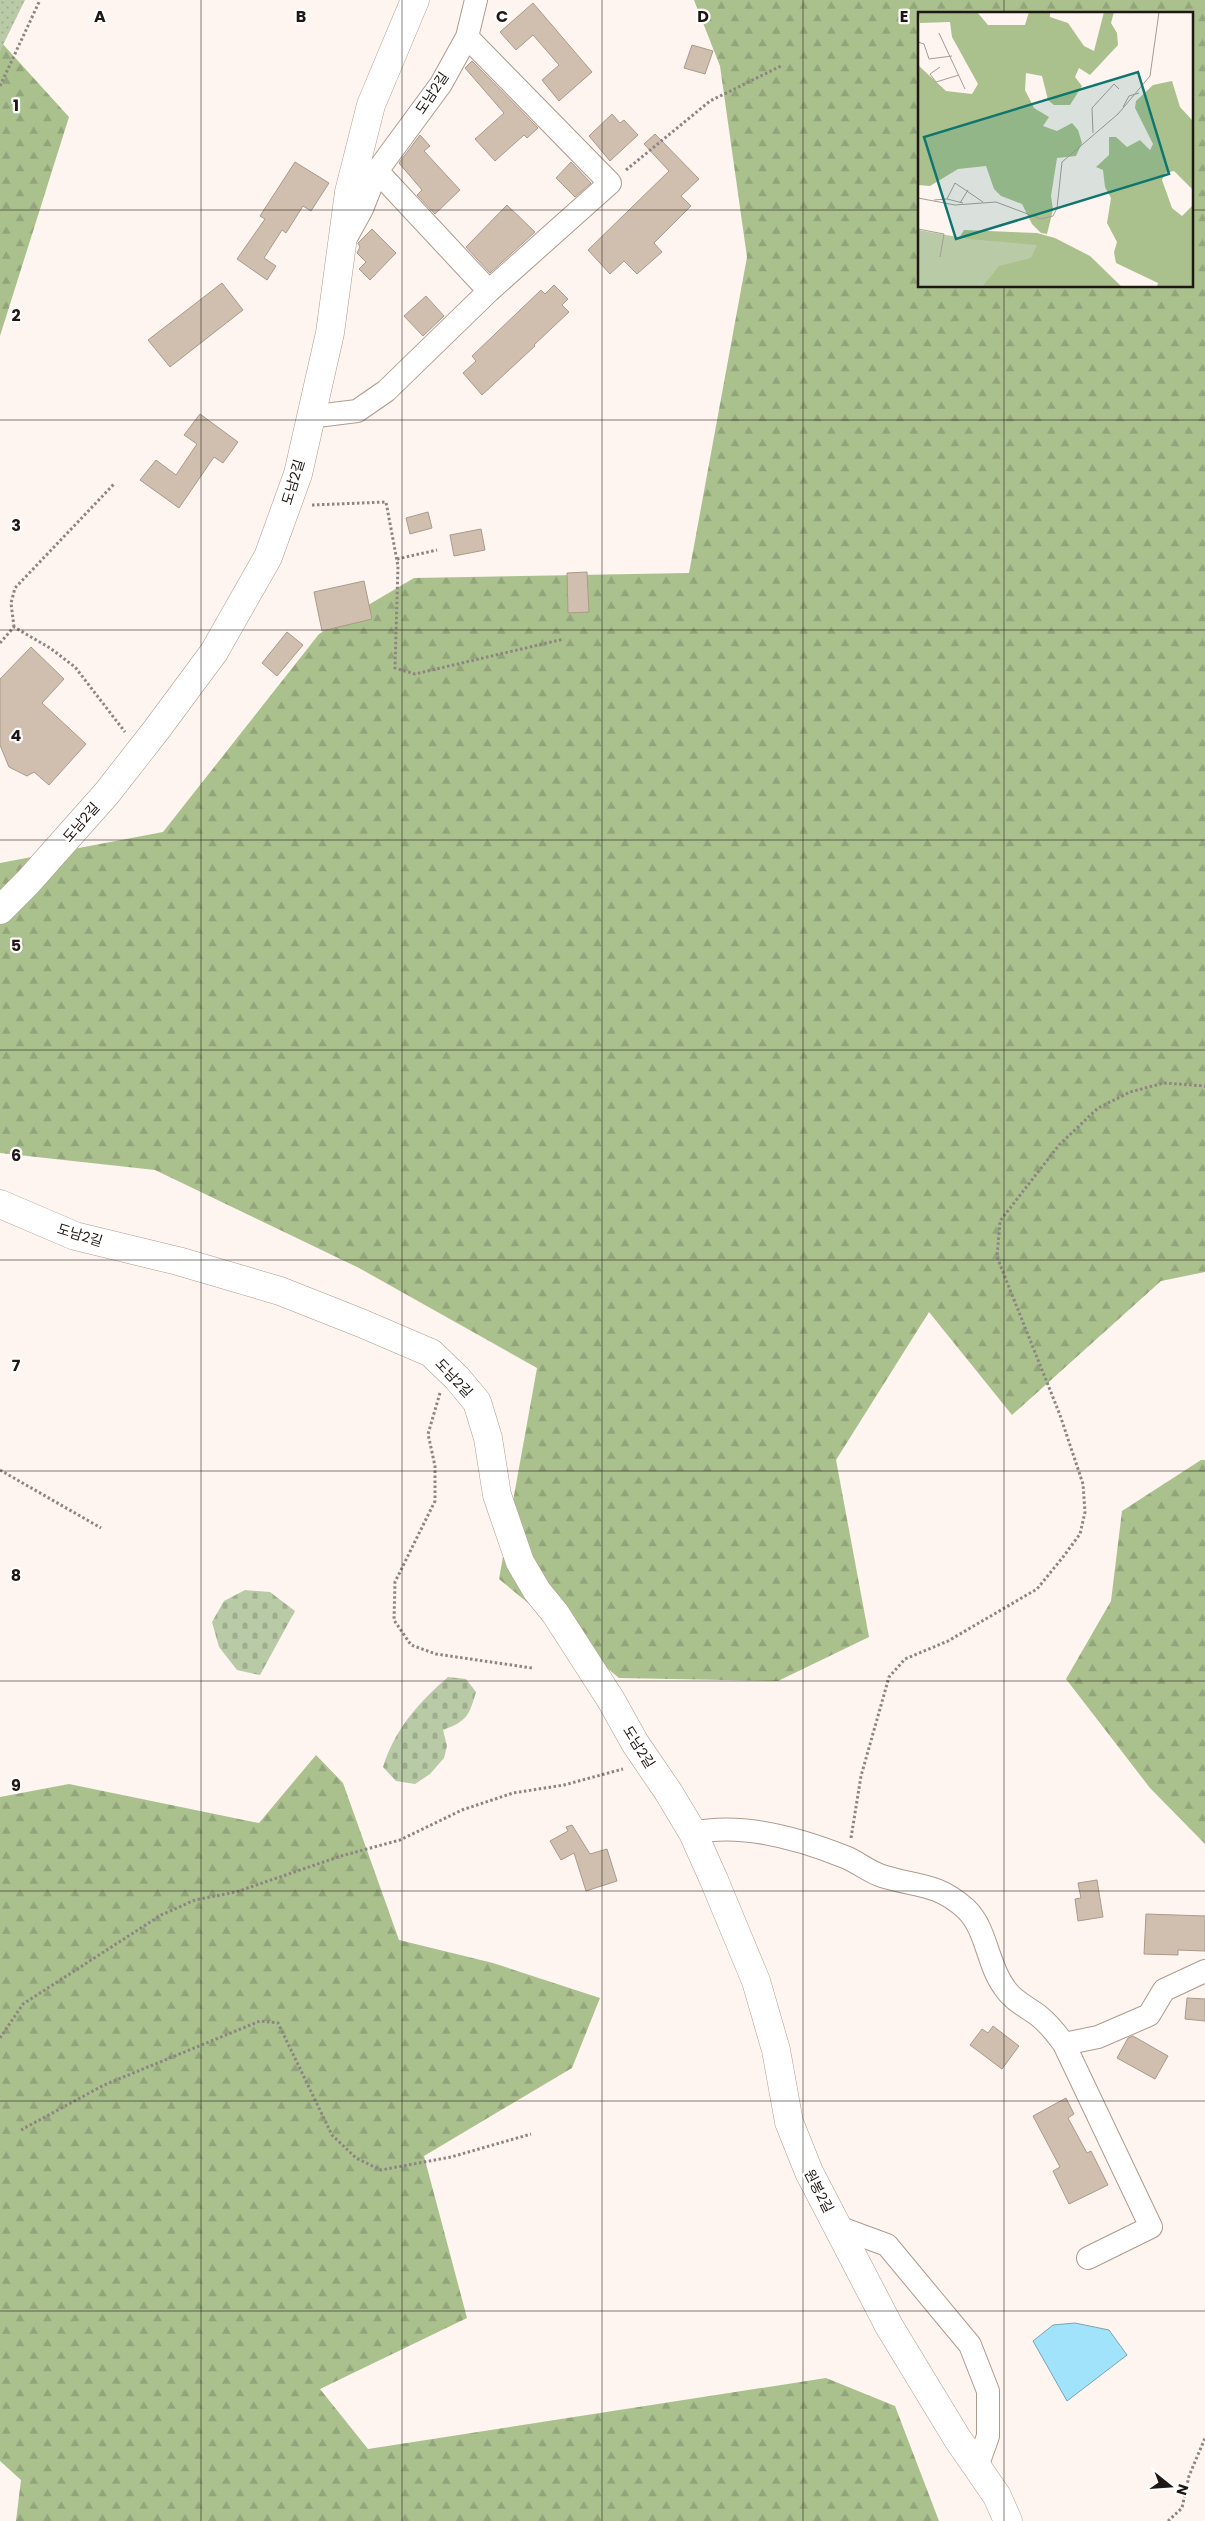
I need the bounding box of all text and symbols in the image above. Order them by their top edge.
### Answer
text: A [94,5,106,28]
text: B [296,5,306,28]
text: C [496,5,508,28]
text: D [697,5,709,28]
text: E [900,5,908,28]
inset map [918,12,1192,288]
street label: 도남2길 [411,68,453,118]
text: 1 [13,94,19,117]
text: 2 [11,304,21,327]
street label: 도남2길 [277,457,309,507]
text: 3 [11,514,21,537]
text: 4 [11,724,22,747]
street label: 도남2길 [58,798,104,846]
text: 5 [11,934,21,957]
text: 6 [11,1144,21,1167]
street label: 도남2길 [55,1219,105,1251]
text: 7 [12,1354,21,1377]
street label: 도남2길 [431,1354,477,1402]
text: 8 [11,1564,21,1587]
street label: 도남2길 [618,1722,660,1772]
text: 9 [11,1774,21,1797]
street label: 원봉2길 [799,2166,839,2216]
north arrow [1145,2461,1195,2511]
text: N [1171,2482,1194,2498]

